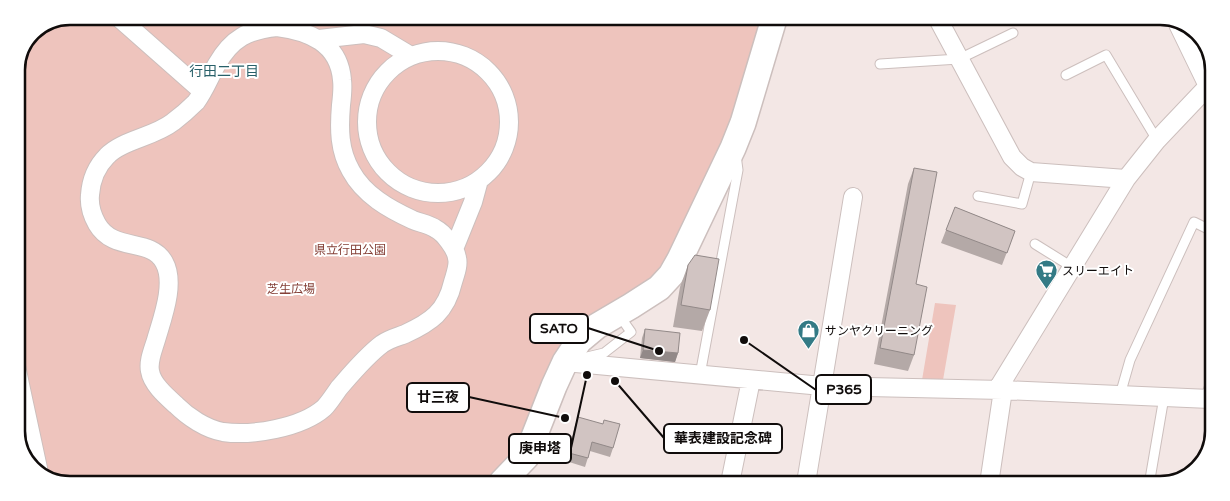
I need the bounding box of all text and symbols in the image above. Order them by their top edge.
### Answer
district label: 行田二丁目 [189,63,259,80]
park label: 県立行田公園 [314,243,386,257]
supermarket icon: スリーエイト [1034,259,1058,290]
place label: スリーエイト [1062,264,1134,278]
park label: 芝生広場 [267,282,315,296]
callout: SATO [530,314,588,343]
shop icon: サンヤクリーニング [797,319,821,350]
text: SATO [540,320,578,337]
place label: サンヤクリーニング [825,324,933,338]
callout: P365 [816,375,871,404]
text: P365 [826,381,862,398]
callout: 廿三夜 [407,383,469,412]
text: 廿三夜 [417,389,459,406]
callout: 華表建設記念碑 [664,424,782,453]
text: 華表建設記念碑 [674,430,772,447]
callout: 庚申塔 [509,434,571,463]
text: 庚申塔 [519,440,561,457]

